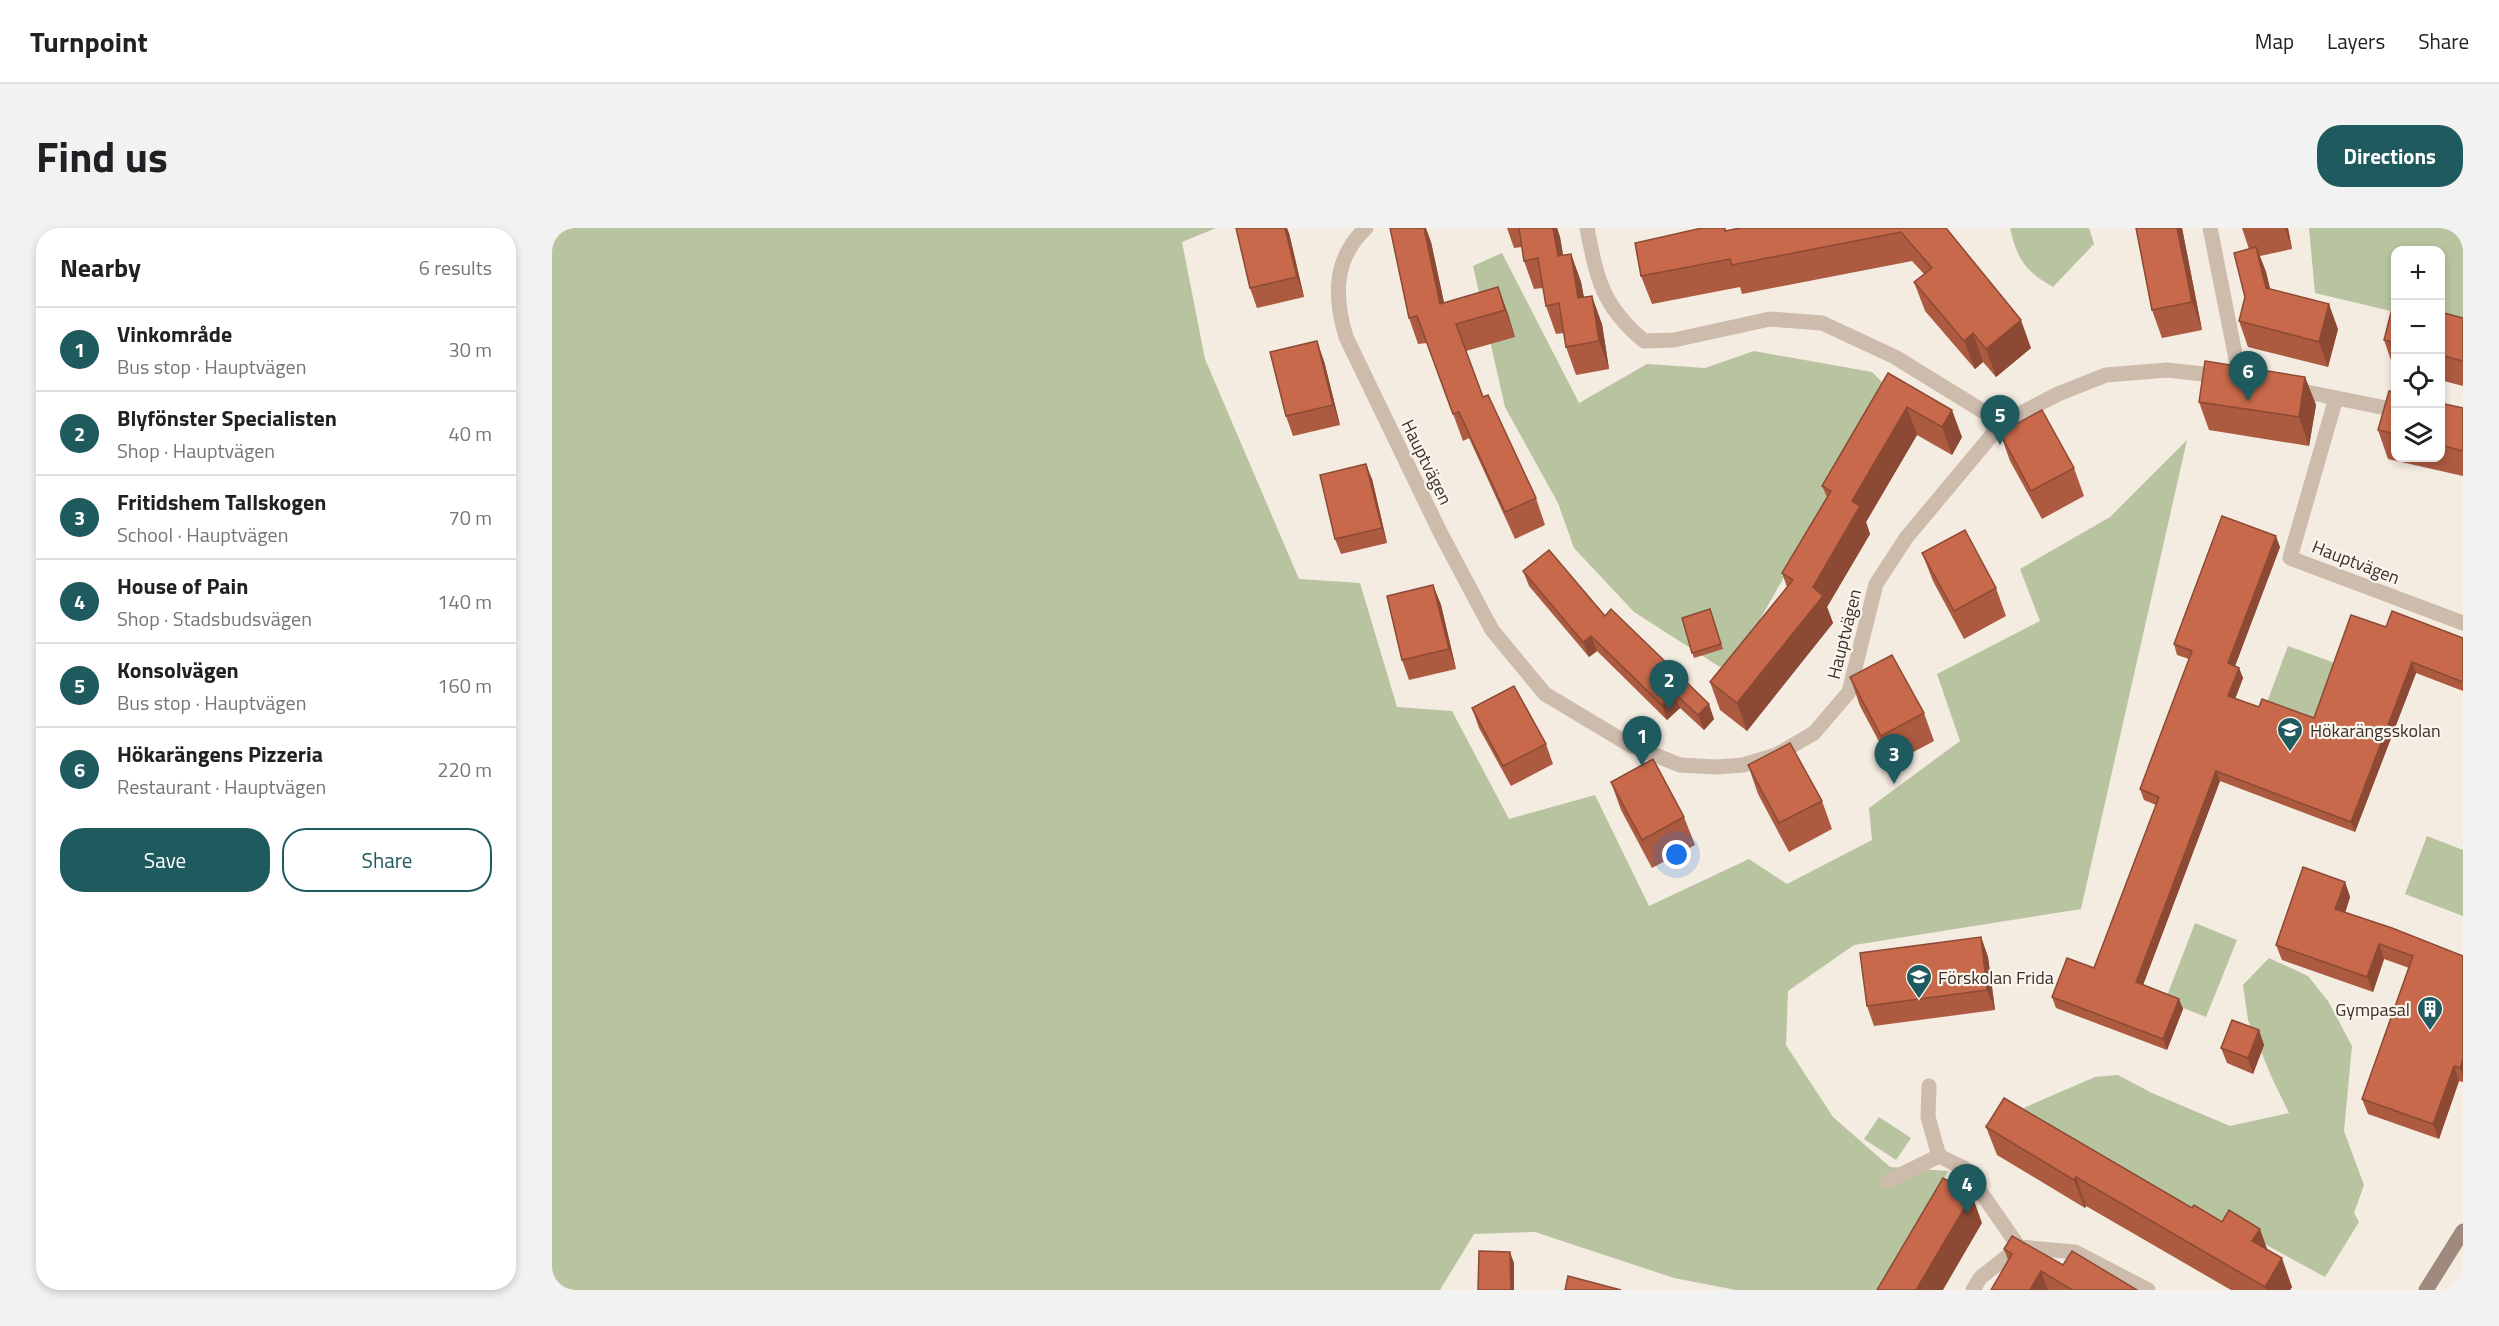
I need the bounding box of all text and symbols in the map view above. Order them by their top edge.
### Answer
text: Turnpoint [30,20,148,63]
text: Map [2255,25,2294,57]
text: Layers [2327,25,2385,57]
text: Share [2418,25,2469,57]
text: Find us [36,124,168,188]
button: Directions [2317,125,2463,187]
map controls [2391,246,2445,462]
button: + [2391,246,2445,300]
text: Nearby [60,248,141,287]
text: 6 results [419,252,492,283]
button: − [2391,300,2445,354]
text: Vinkområde [117,317,232,351]
text: 1 [74,334,85,365]
text: 30 m [448,334,492,365]
text: Bus stop · Hauptvägen [117,351,306,382]
pin: 6 [2228,352,2268,401]
button: locate [2391,354,2445,408]
pin: 5 [1980,396,2020,445]
text: Blyfönster Specialisten [117,401,337,435]
button: layers [2391,408,2445,462]
street label: Hauptvägen [1395,415,1459,509]
text: 2 [74,418,85,449]
text: 40 m [448,418,492,449]
text: Shop · Hauptvägen [117,435,275,466]
text: Fritidshem Tallskogen [117,485,326,519]
text: 3 [74,502,85,533]
text: 70 m [448,502,492,533]
text: School · Hauptvägen [117,519,288,550]
street label: Hauptvägen [2308,533,2404,591]
text: House of Pain [117,569,248,603]
text: 4 [74,586,85,617]
text: 140 m [437,586,492,617]
street label: Hauptvägen [1820,586,1868,682]
text: Shop · Stadsbudsvägen [117,603,312,634]
text: Konsolvägen [117,653,239,687]
pin: 2 [1650,660,1688,710]
text: 5 [74,670,85,701]
text: 160 m [437,670,492,701]
text: Bus stop · Hauptvägen [117,687,306,718]
school or university icon: Hökarängsskolan [2275,715,2305,753]
pin: 1 [1622,716,1662,766]
place label: Hökarängsskolan [2310,717,2441,744]
pin: 3 [1874,734,1914,784]
text: Hökarängens Pizzeria [117,737,323,771]
text: 6 [74,754,85,785]
text: 220 m [437,754,492,785]
text: Restaurant · Hauptvägen [117,771,326,802]
button: Save [60,828,270,892]
button: Share [282,828,492,892]
your location [1662,840,1691,869]
school or university icon: Förskolan Frida [1904,962,1934,1000]
place label: Förskolan Frida [1938,964,2054,991]
building icon: Gympasal [2415,994,2445,1032]
place label: Gympasal [2335,996,2410,1023]
pin: 4 [1948,1164,1986,1214]

